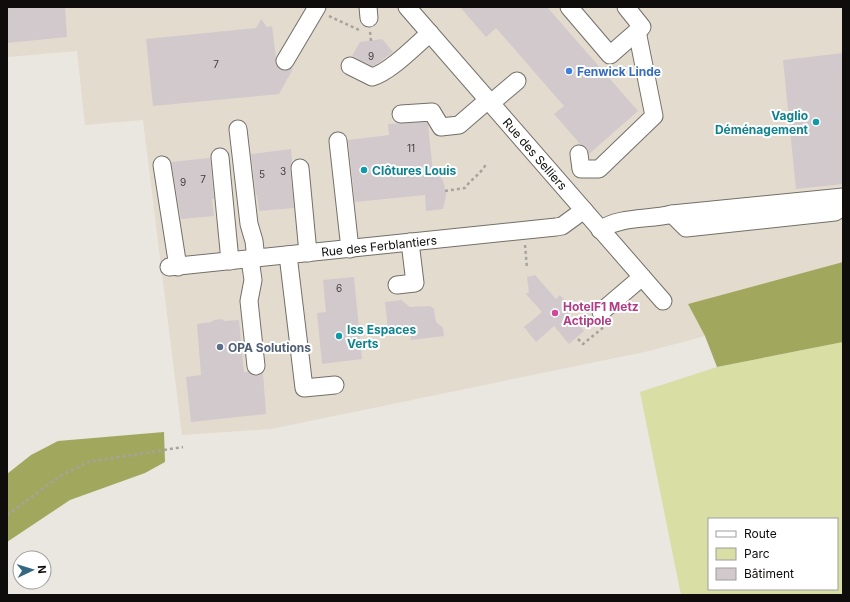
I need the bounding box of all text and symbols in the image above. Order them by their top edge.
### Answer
house number: 9 [368,50,374,62]
house number: 7 [213,58,219,70]
place label: Fenwick Linde [577,64,661,79]
marker: Fenwick Linde [564,66,574,76]
place label: Vaglio Déménagement [715,108,809,137]
street label: Rue des Selliers [500,115,570,193]
marker: Vaglio Déménagement [811,117,821,127]
house number: 11 [407,142,415,154]
place label: Clôtures Louis [372,163,457,178]
house number: 3 [280,165,286,177]
marker: Clôtures Louis [359,165,369,175]
house number: 5 [259,168,265,180]
house number: 7 [200,173,206,185]
house number: 9 [180,176,186,188]
street label: Rue des Ferblantiers [320,232,438,260]
house number: 6 [336,282,342,294]
place label: HotelF1 Metz Actipole [563,299,639,328]
marker: HotelF1 Metz Actipole [550,308,560,318]
place label: Iss Espaces Verts [347,322,417,351]
marker: Iss Espaces Verts [334,331,344,341]
place label: OPA Solutions [228,340,311,355]
marker: OPA Solutions [215,342,225,352]
legend [708,518,838,590]
text: Route [744,526,777,541]
text: Parc [744,546,770,561]
north arrow [12,550,52,590]
text: N [35,565,49,574]
text: Bâtiment [744,566,794,581]

